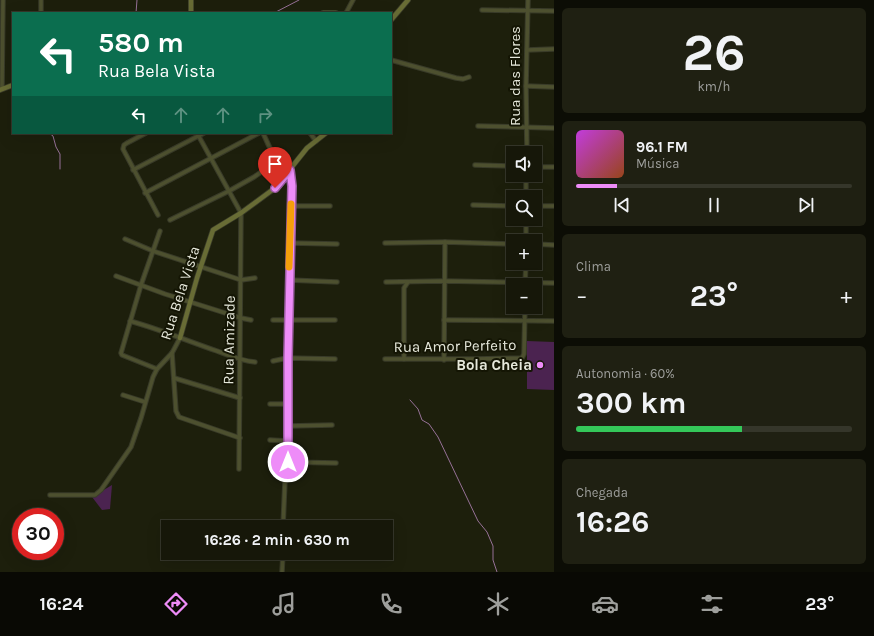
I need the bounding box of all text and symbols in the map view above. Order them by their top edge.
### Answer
text: 26 [682,22,746,83]
text: 580 m [98,26,184,59]
street label: Rua das Flores [506,26,524,126]
icon: left [32,28,84,80]
text: Rua Bela Vista [98,60,215,82]
text: km/h [698,79,730,94]
icon: left [128,104,150,126]
icon: ahead [170,104,192,126]
icon: ahead [212,104,234,126]
icon: right [254,104,276,126]
text: 96.1 FM [636,138,688,156]
map controls [506,146,542,314]
button: sound [506,146,542,182]
pin [258,147,292,188]
icon: arrive [264,153,286,175]
text: Música [636,156,679,171]
button: search [506,190,542,226]
icon: previous [611,194,633,216]
icon: pause [703,194,725,216]
icon: next [795,194,817,216]
button: + [506,234,542,270]
street label: Rua Bela Vista [156,244,204,342]
text: Clima [576,259,611,274]
button: − [506,278,542,314]
text: 23° [690,278,738,314]
text: − [576,283,588,309]
text: + [840,283,852,309]
street label: Rua Amizade [219,295,239,385]
street label: Rua Amor Perfeito [394,336,516,356]
place label: Bola Cheia [456,356,532,374]
marker: Bola Cheia [535,360,545,370]
text: Autonomia · 60% [576,366,675,381]
text: 300 km [576,385,686,421]
position arrow [267,441,309,483]
text: Chegada [576,485,628,500]
text: 16:26 [576,504,649,540]
speed limit sign: 30 [12,508,64,560]
text: 16:26 · 2 min · 630 m [204,531,350,549]
icon: directions [162,590,190,618]
icon: music [270,590,298,618]
icon: phone [377,590,405,618]
icon: climate [484,590,512,618]
icon: car [591,590,619,618]
icon: filters [698,590,726,618]
text: 16:24 [40,593,83,615]
text: 23° [805,593,834,615]

